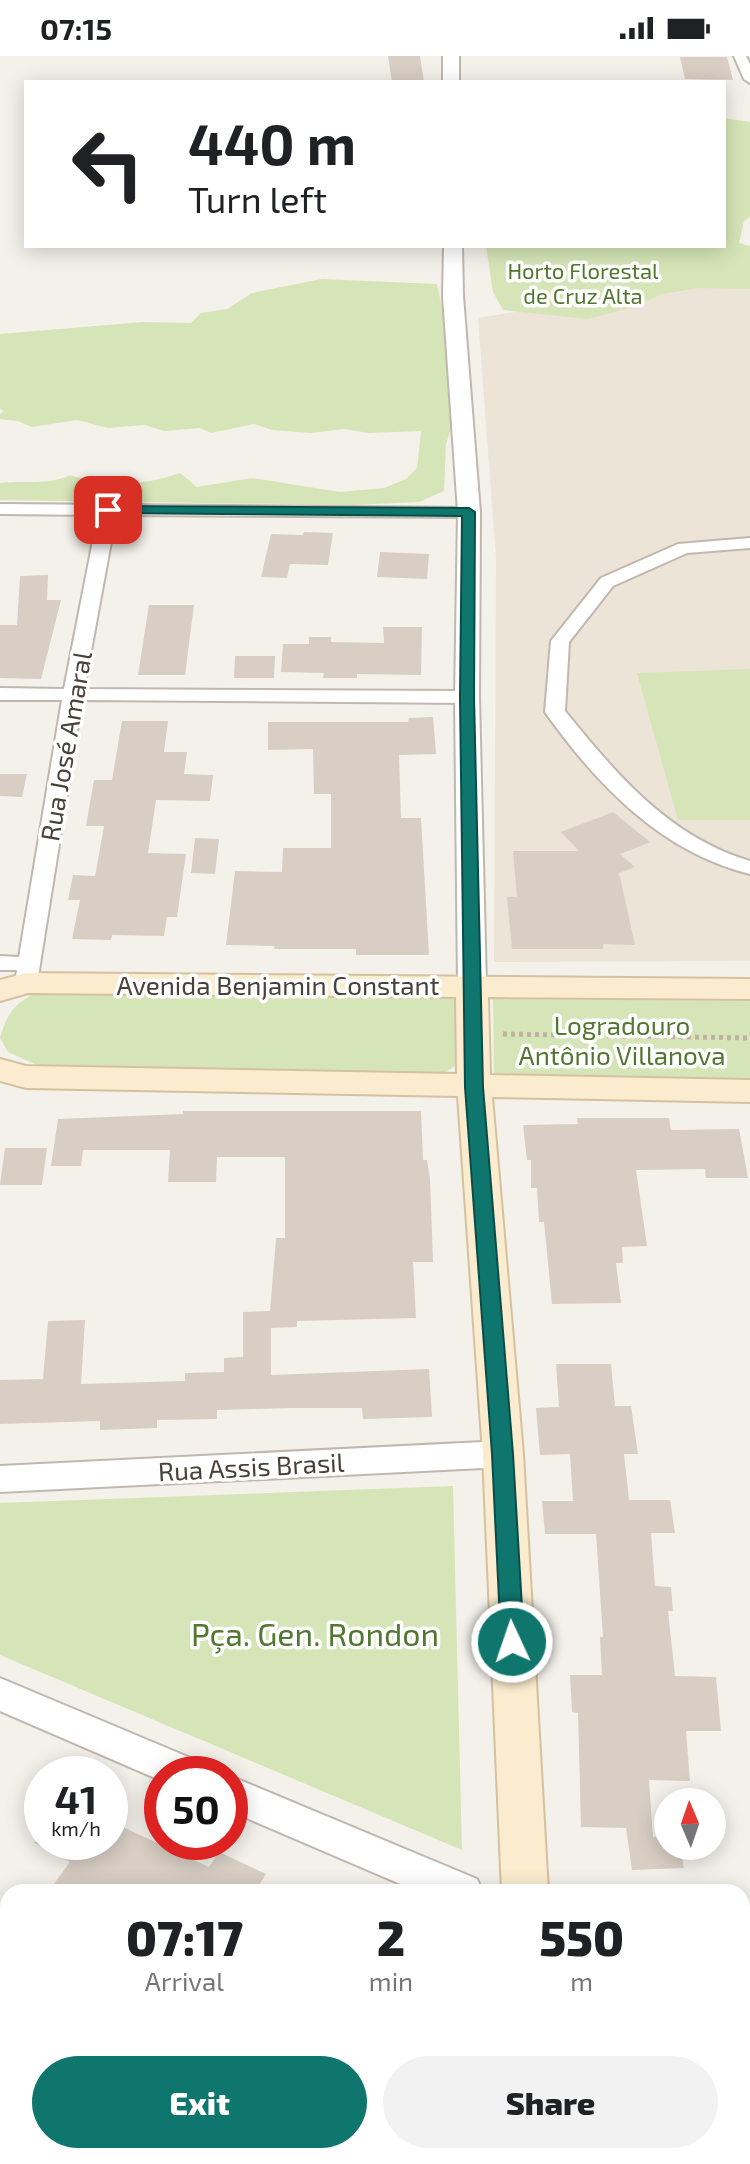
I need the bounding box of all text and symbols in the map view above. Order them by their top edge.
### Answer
text: 07:15 [40,10,112,46]
text: 440 m [188,109,356,176]
icon: left [56,112,160,216]
text: Turn left [188,177,327,220]
park label: Horto Florestal de Cruz Alta [507,257,659,308]
pin [74,476,142,544]
icon: arrive [86,488,130,532]
street label: Rua José Amaral [33,648,97,843]
street label: Avenida Benjamin Constant [117,969,440,1000]
park label: Logradouro Antônio Villanova [518,1009,726,1070]
street label: Rua Assis Brasil [157,1446,345,1486]
position arrow [470,1600,554,1684]
park label: Pça. Gen. Rondon [191,1614,439,1654]
speed limit sign: 50 [144,1756,248,1860]
text: 41 [55,1774,97,1822]
north arrow [654,1788,726,1860]
map controls [654,1788,726,1860]
text: km/h [51,1816,101,1840]
text: 07:17 [126,1908,243,1966]
text: 2 [377,1908,405,1966]
text: 550 [539,1908,624,1966]
text: Arrival [145,1965,224,1996]
text: min [369,1965,413,1996]
text: m [570,1965,593,1996]
button: Exit [32,2056,367,2148]
button: Share [383,2056,718,2148]

